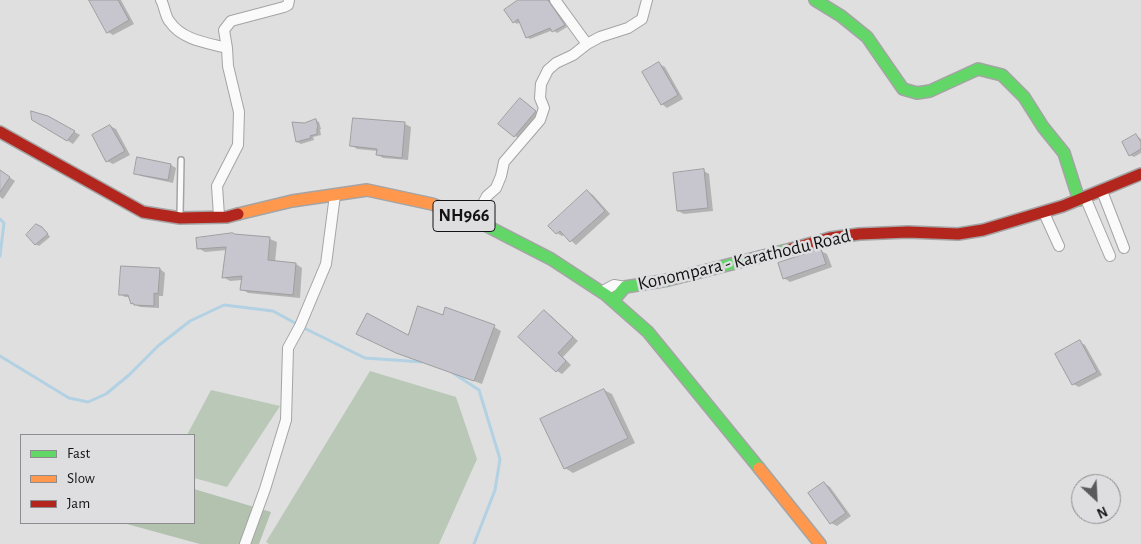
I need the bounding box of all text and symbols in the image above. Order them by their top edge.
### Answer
road number: NH966 [433,200,495,232]
street label: Konompara - Karathodu Road [635,224,853,296]
legend [20,434,195,524]
text: Fast [67,446,90,461]
text: Slow [67,471,95,486]
north arrow [1071,474,1121,524]
text: Jam [67,496,90,511]
text: N [1095,503,1109,520]

